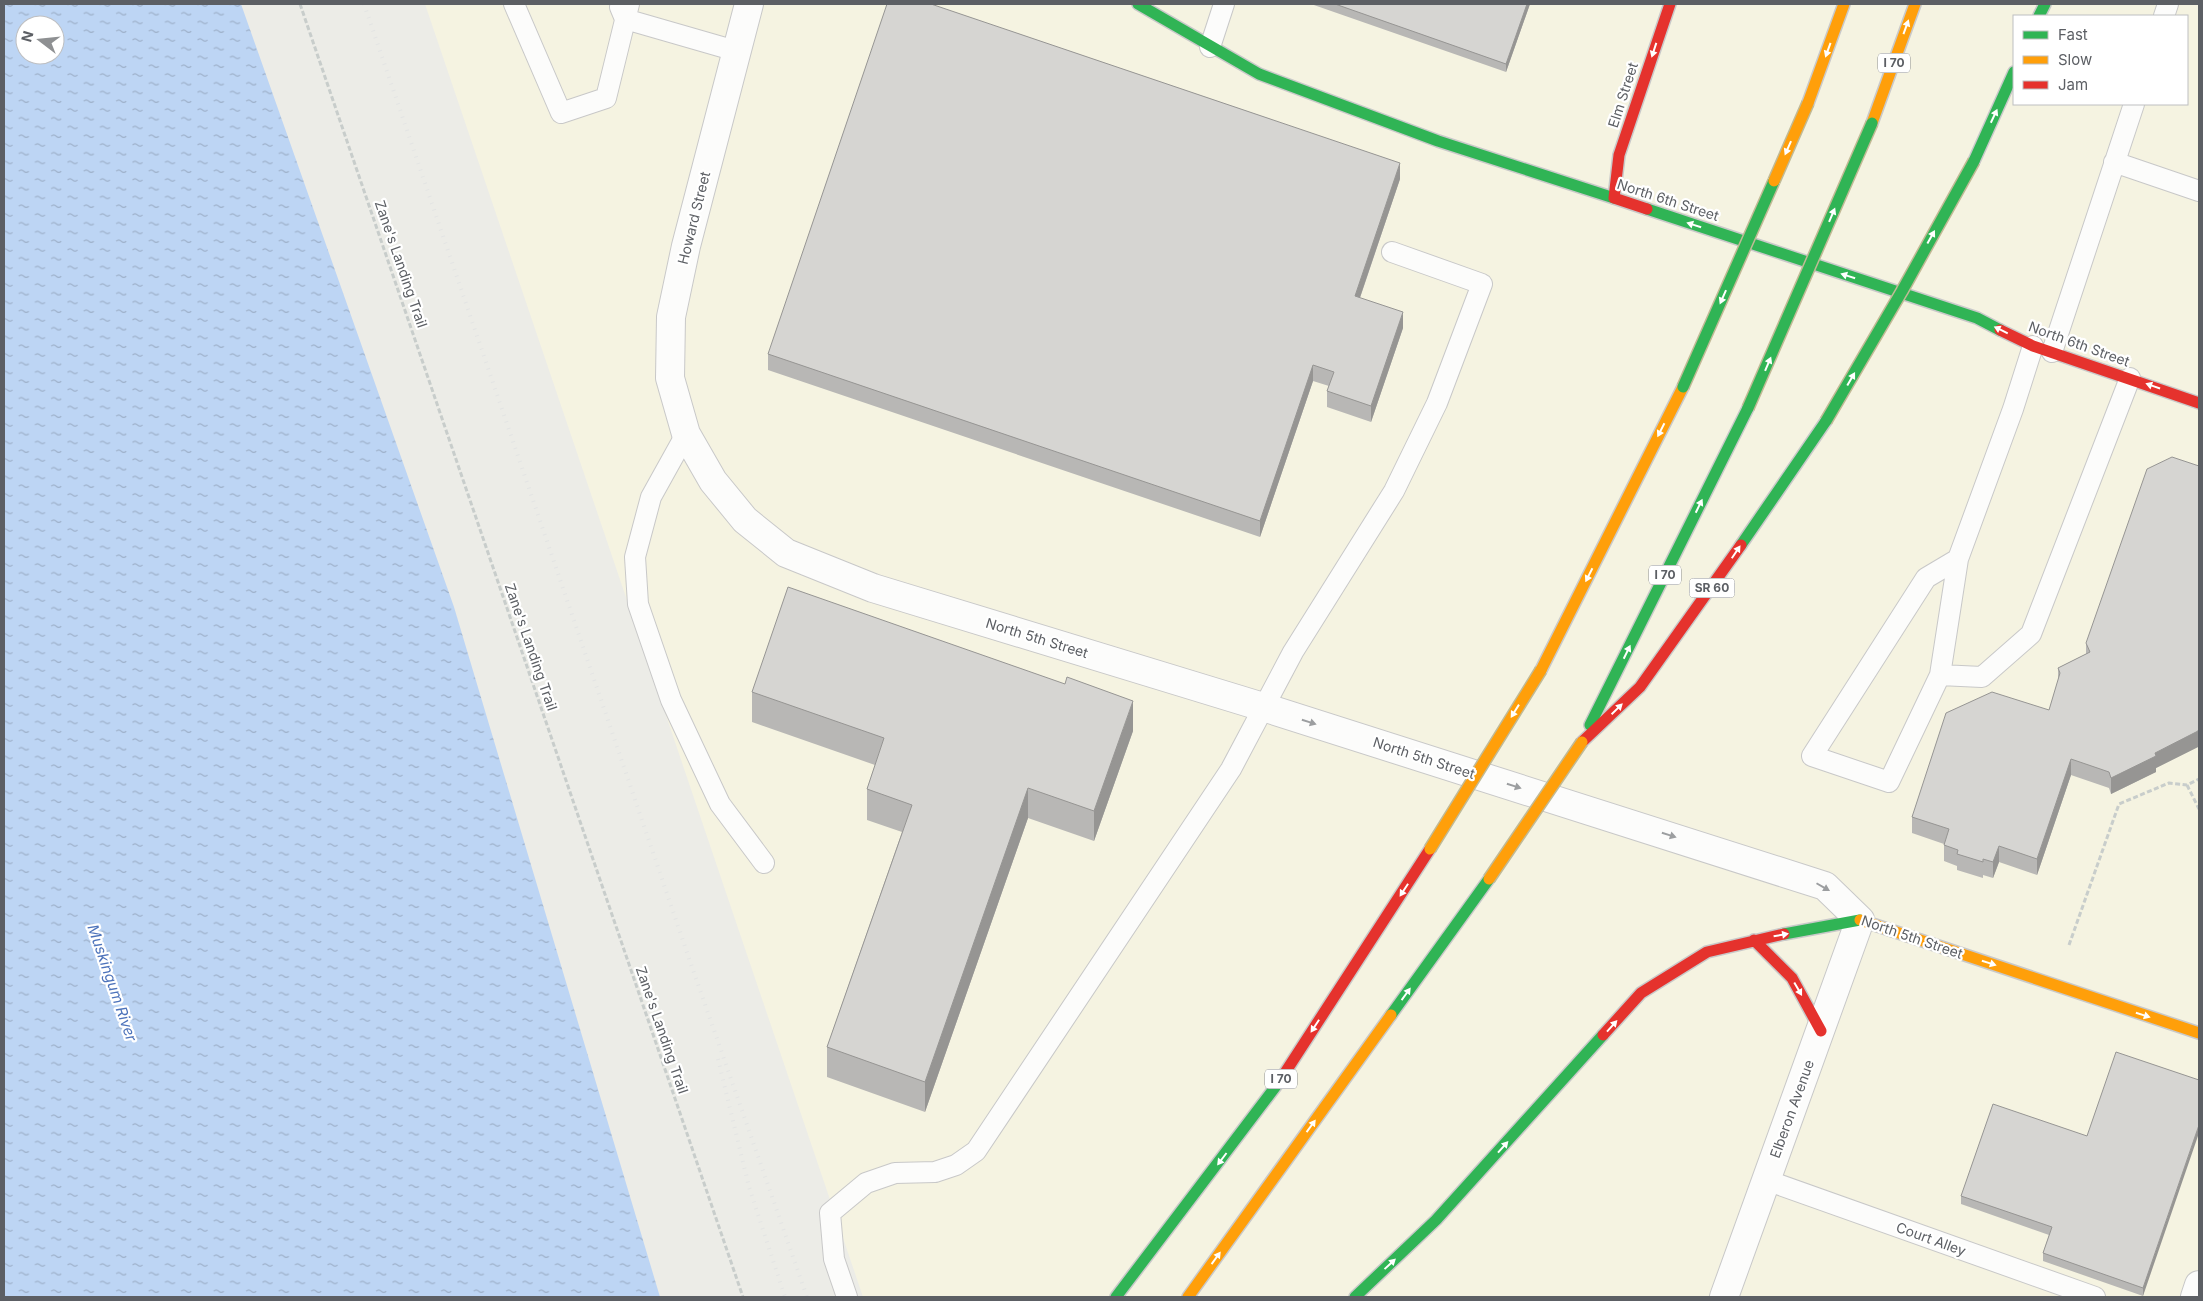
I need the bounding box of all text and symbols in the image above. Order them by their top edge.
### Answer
north arrow [15,15,65,65]
legend [2013,15,2188,105]
one-way arrow [1903,20,1910,35]
text: Fast [2058,25,2088,44]
text: N [17,29,37,44]
one-way arrow [1824,42,1831,57]
one-way arrow [1650,43,1658,58]
text: Slow [2058,50,2092,69]
road number: I 70 [1878,54,1910,72]
street label: Elm Street [1604,60,1641,130]
text: Jam [2058,75,2088,94]
one-way arrow [1990,109,1998,123]
one-way arrow [1784,141,1792,155]
street label: Howard Street [674,169,713,266]
street label: North 6th Street [1615,175,1722,224]
street label: Zane's Landing Trail [372,198,431,330]
one-way arrow [1829,208,1837,222]
one-way arrow [1686,220,1701,228]
one-way arrow [1927,231,1936,244]
one-way arrow [1841,271,1856,279]
one-way arrow [1718,290,1726,304]
street label: North 6th Street [2026,317,2132,370]
one-way arrow [1994,326,2008,334]
one-way arrow [1764,357,1772,371]
one-way arrow [1846,372,1855,385]
one-way arrow [2146,382,2161,390]
one-way arrow [1657,423,1665,437]
one-way arrow [1696,499,1704,513]
one-way arrow [1731,545,1741,559]
road number: I 70 [1649,566,1681,584]
one-way arrow [1584,568,1593,583]
road number: SR 60 [1690,578,1734,598]
street label: Zane's Landing Trail [502,581,561,713]
street label: North 5th Street [984,614,1091,661]
one-way arrow [1623,645,1631,659]
one-way arrow [1611,703,1623,715]
one-way arrow [1511,705,1520,718]
one-way arrow [1302,718,1317,726]
street label: North 5th Street [1371,733,1478,782]
one-way arrow [1507,783,1522,791]
one-way arrow [1662,832,1677,840]
one-way arrow [1816,882,1830,891]
one-way arrow [1399,883,1408,896]
street label: North 5th Street [1859,911,1965,962]
water label: Muskingum River [84,922,141,1044]
one-way arrow [1773,930,1789,938]
one-way arrow [1982,960,1997,968]
street label: Zane's Landing Trail [633,964,692,1096]
one-way arrow [1793,982,1802,996]
one-way arrow [1401,987,1411,1001]
one-way arrow [2136,1011,2151,1019]
one-way arrow [1310,1019,1320,1033]
one-way arrow [1606,1020,1617,1033]
street label: Elberon Avenue [1766,1057,1817,1160]
road number: I 70 [1265,1070,1297,1088]
one-way arrow [1306,1119,1316,1133]
one-way arrow [1497,1140,1508,1153]
one-way arrow [1217,1152,1227,1166]
street label: Court Alley [1894,1218,1969,1259]
one-way arrow [1211,1251,1221,1265]
one-way arrow [1384,1258,1396,1270]

